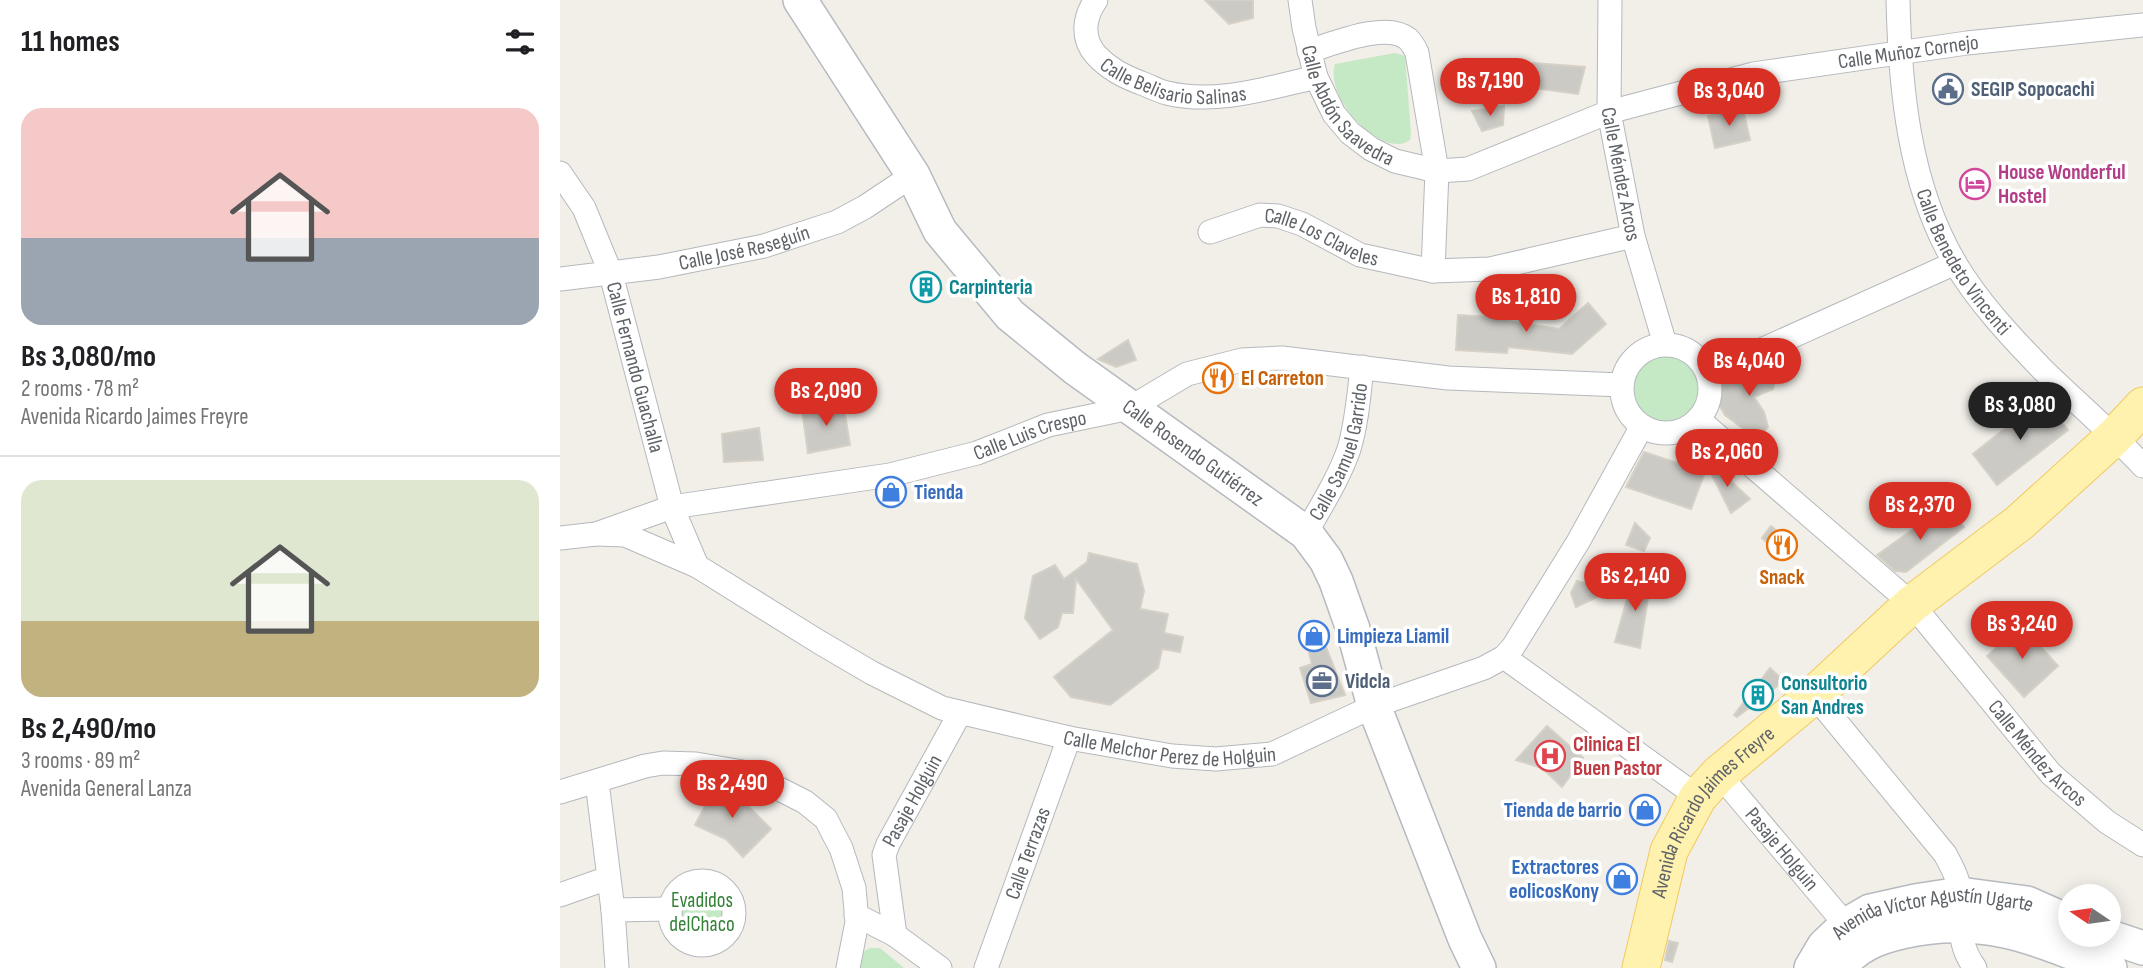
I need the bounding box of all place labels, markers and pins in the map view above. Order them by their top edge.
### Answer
pin: Bs 7,190 [1418,58,1562,118]
pin: Bs 3,040 [1657,68,1801,128]
public building icon: SEGIP Sopocachi [1931,72,1965,106]
place label: SEGIP Sopocachi [1971,77,2094,102]
place label: House Wonderful Hostel [1998,160,2125,209]
hotel icon: House Wonderful Hostel [1958,167,1992,201]
building icon: Carpinteria [909,270,943,304]
pin: Bs 1,810 [1454,274,1598,334]
place label: Carpinteria [949,275,1033,300]
pin: Bs 4,040 [1677,338,1821,398]
restaurant icon: El Carreton [1201,361,1235,395]
place label: El Carreton [1241,366,1324,391]
pin: Bs 2,090 [754,368,898,428]
pin: Bs 3,080 [1948,382,2092,442]
pin: Bs 2,060 [1655,430,1799,489]
shop icon: Tienda [874,475,908,509]
place label: Tienda [914,480,963,505]
pin: Bs 2,370 [1848,482,1992,542]
restaurant icon: Snack [1765,528,1799,562]
pin: Bs 2,140 [1563,554,1707,613]
place label: Snack [1759,565,1805,590]
pin: Bs 3,240 [1950,602,2094,661]
shop icon: Limpieza Liamil [1297,619,1331,653]
place label: Limpieza Liamil [1337,624,1449,649]
office icon: Vidcla [1305,664,1339,698]
place label: Vidcla [1345,669,1390,694]
place label: Consultorio San Andres [1781,671,1868,720]
building icon: Consultorio San Andres [1741,678,1775,712]
place label: Clinica El Buen Pastor [1573,732,1663,781]
hospital icon: Clinica El Buen Pastor [1533,739,1567,773]
pin: Bs 2,490 [660,760,804,820]
shop icon: Tienda de barrio [1628,793,1662,827]
place label: Tienda de barrio [1504,798,1622,823]
place label: Extractores eolicosKony [1509,855,1599,904]
shop icon: Extractores eolicosKony [1605,862,1639,896]

